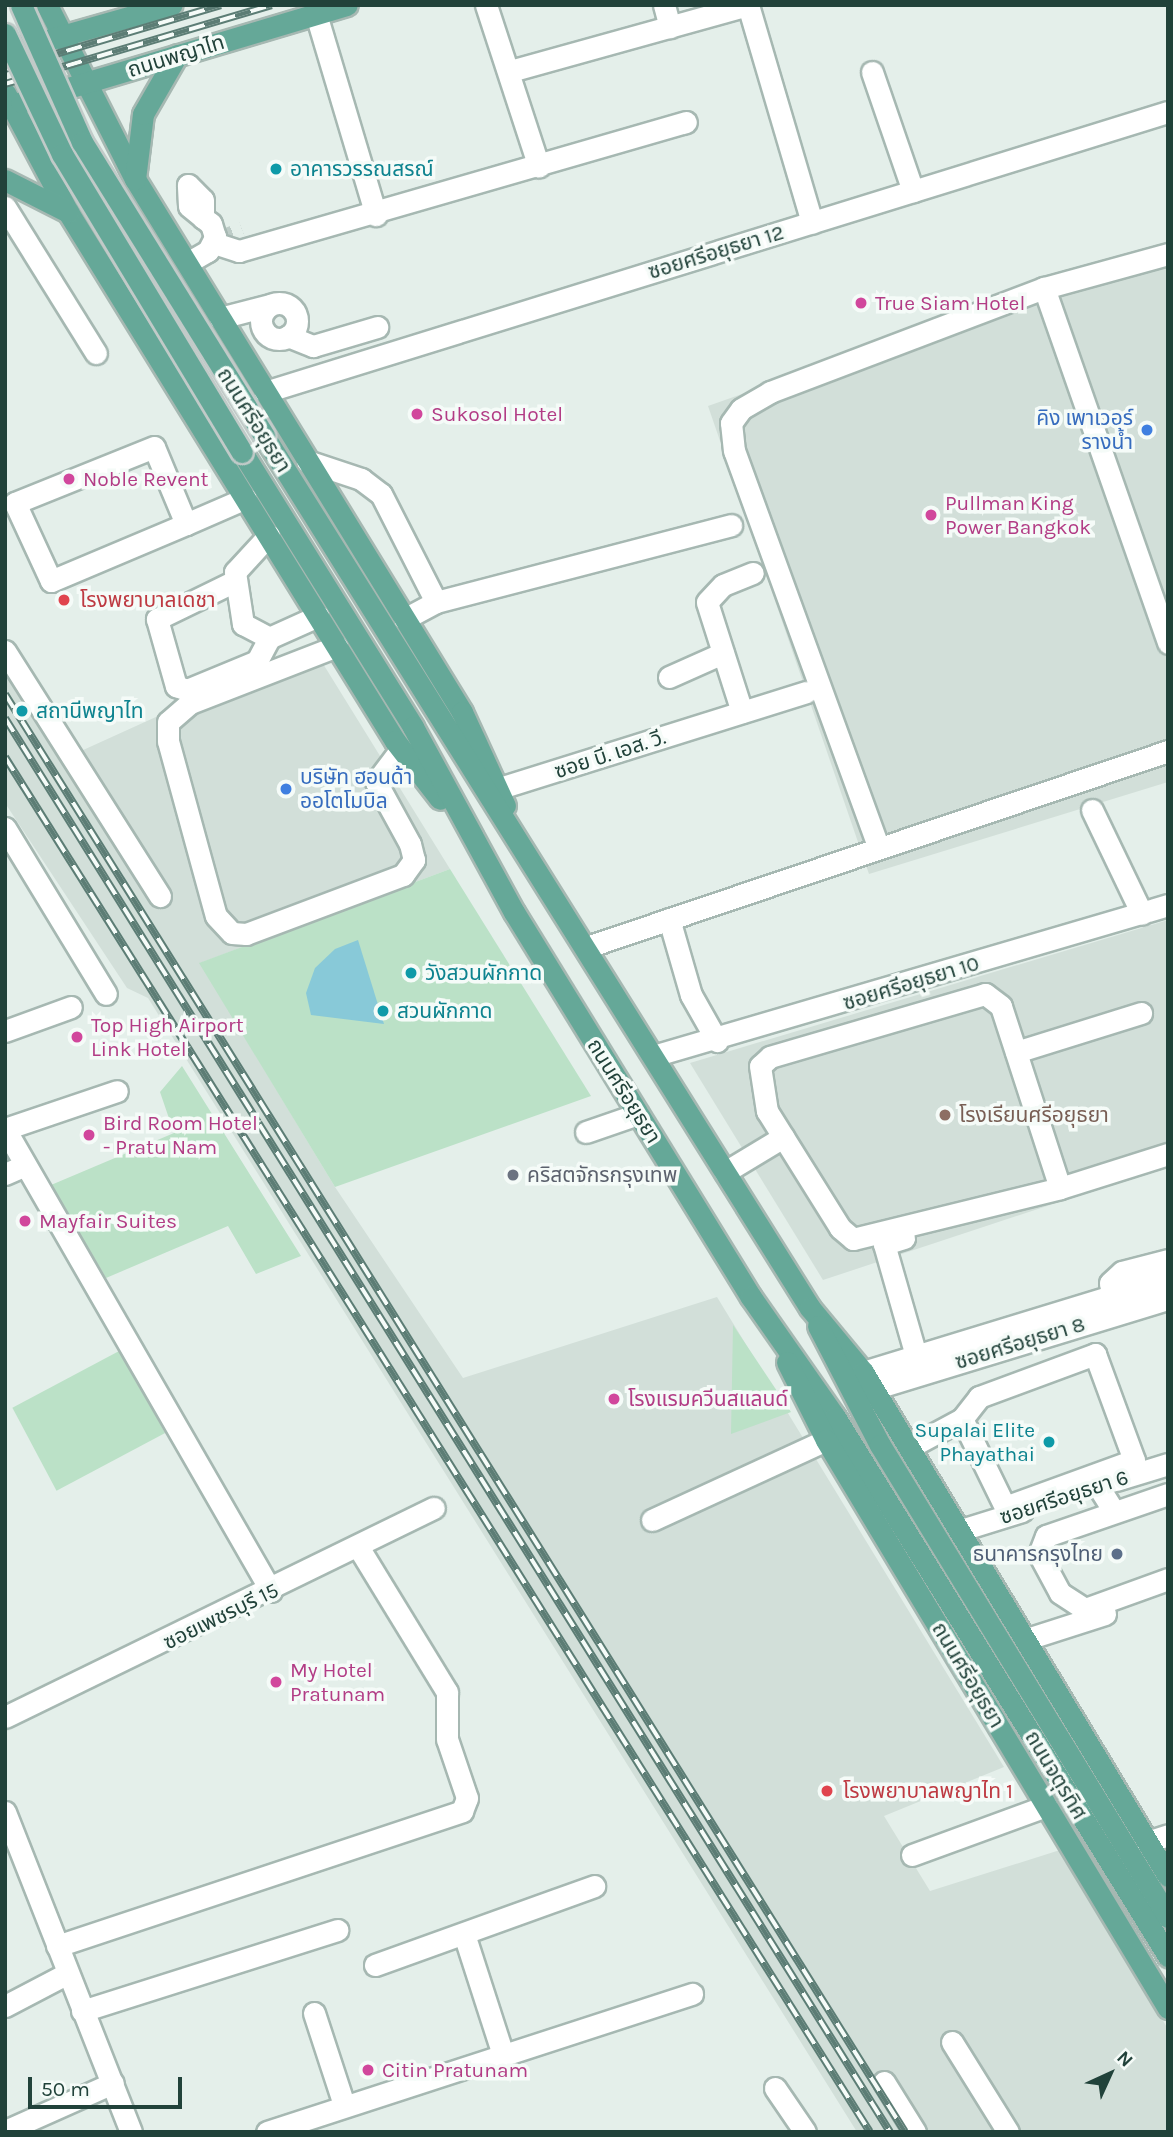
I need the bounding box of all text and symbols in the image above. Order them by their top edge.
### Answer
street label: ถนนพญาไท [125,29,227,83]
place label: อาคารวรรณสรณ์ [290,156,434,182]
marker: อาคารวรรณสรณ์ [268,161,284,177]
street label: ซอยศรีอยุธยา 12 [645,219,787,285]
place label: True Siam Hotel [875,290,1025,316]
marker: True Siam Hotel [853,295,869,311]
street label: ถนนศรีอยุธยา [212,363,296,477]
place label: Sukosol Hotel [431,401,563,427]
place label: คิง เพาเวอร์ รางน้ำ [1036,405,1133,455]
marker: Sukosol Hotel [409,406,425,422]
marker: คิง เพาเวอร์ รางน้ำ [1139,422,1155,438]
place label: Noble Revent [83,466,208,492]
marker: Noble Revent [61,471,77,487]
place label: Pullman King Power Bangkok [945,490,1091,540]
marker: Pullman King Power Bangkok [923,507,939,523]
place label: โรงพยาบาลเดชา [80,587,216,613]
marker: โรงพยาบาลเดชา [54,590,74,610]
place label: สถานีพญาไท [36,698,143,724]
marker: สถานีพญาไท [14,703,30,719]
street label: ซอย บี. เอส. วี. [551,724,669,784]
place label: บริษัท ฮอนด้า ออโตโมบิล [300,764,412,814]
marker: บริษัท ฮอนด้า ออโตโมบิล [278,781,294,797]
street label: ซอยศรีอยุธยา 10 [840,950,982,1016]
place label: วังสวนผักกาด [425,960,542,986]
marker: วังสวนผักกาด [403,965,419,981]
place label: สวนผักกาด [397,998,492,1024]
marker: สวนผักกาด [375,1003,391,1019]
place label: Top High Airport Link Hotel [91,1012,244,1062]
marker: Top High Airport Link Hotel [69,1029,85,1045]
street label: ถนนศรีอยุธยา [582,1034,666,1148]
place label: โรงเรียนศรีอยุธยา [959,1102,1109,1128]
marker: โรงเรียนศรีอยุธยา [937,1107,953,1123]
place label: Bird Room Hotel - Pratu Nam [103,1110,258,1160]
marker: Bird Room Hotel - Pratu Nam [81,1127,97,1143]
place label: คริสตจักรกรุงเทพ [527,1162,677,1188]
marker: คริสตจักรกรุงเทพ [505,1167,521,1183]
place label: Mayfair Suites [39,1208,177,1234]
marker: Mayfair Suites [17,1213,33,1229]
street label: ซอยศรีอยุธยา 8 [952,1311,1088,1375]
place label: โรงแรมควีนสแลนด์ [628,1386,788,1412]
marker: โรงแรมควีนสแลนด์ [606,1391,622,1407]
place label: Supalai Elite Phayathai [914,1417,1035,1467]
marker: Supalai Elite Phayathai [1041,1434,1057,1450]
street label: ซอยศรีอยุธยา 6 [997,1464,1131,1530]
place label: ธนาคารกรุงไทย [973,1541,1103,1567]
marker: ธนาคารกรุงไทย [1109,1546,1125,1562]
street label: ซอยเพชรบุรี 15 [159,1577,283,1655]
street label: ถนนศรีอยุธยา [927,1618,1009,1732]
place label: My Hotel Pratunam [290,1657,385,1707]
marker: My Hotel Pratunam [268,1674,284,1690]
street label: ถนนจตุรทิศ [1020,1726,1092,1824]
place label: โรงพยาบาลพญาไท 1 [843,1778,1013,1804]
marker: โรงพยาบาลพญาไท 1 [817,1781,837,1801]
north arrow [1075,2039,1145,2109]
text: N [1112,2047,1137,2072]
place label: Citin Pratunam [382,2057,528,2083]
marker: Citin Pratunam [360,2062,376,2078]
scale bar [32,2064,186,2108]
text: 50 m [41,2077,90,2101]

